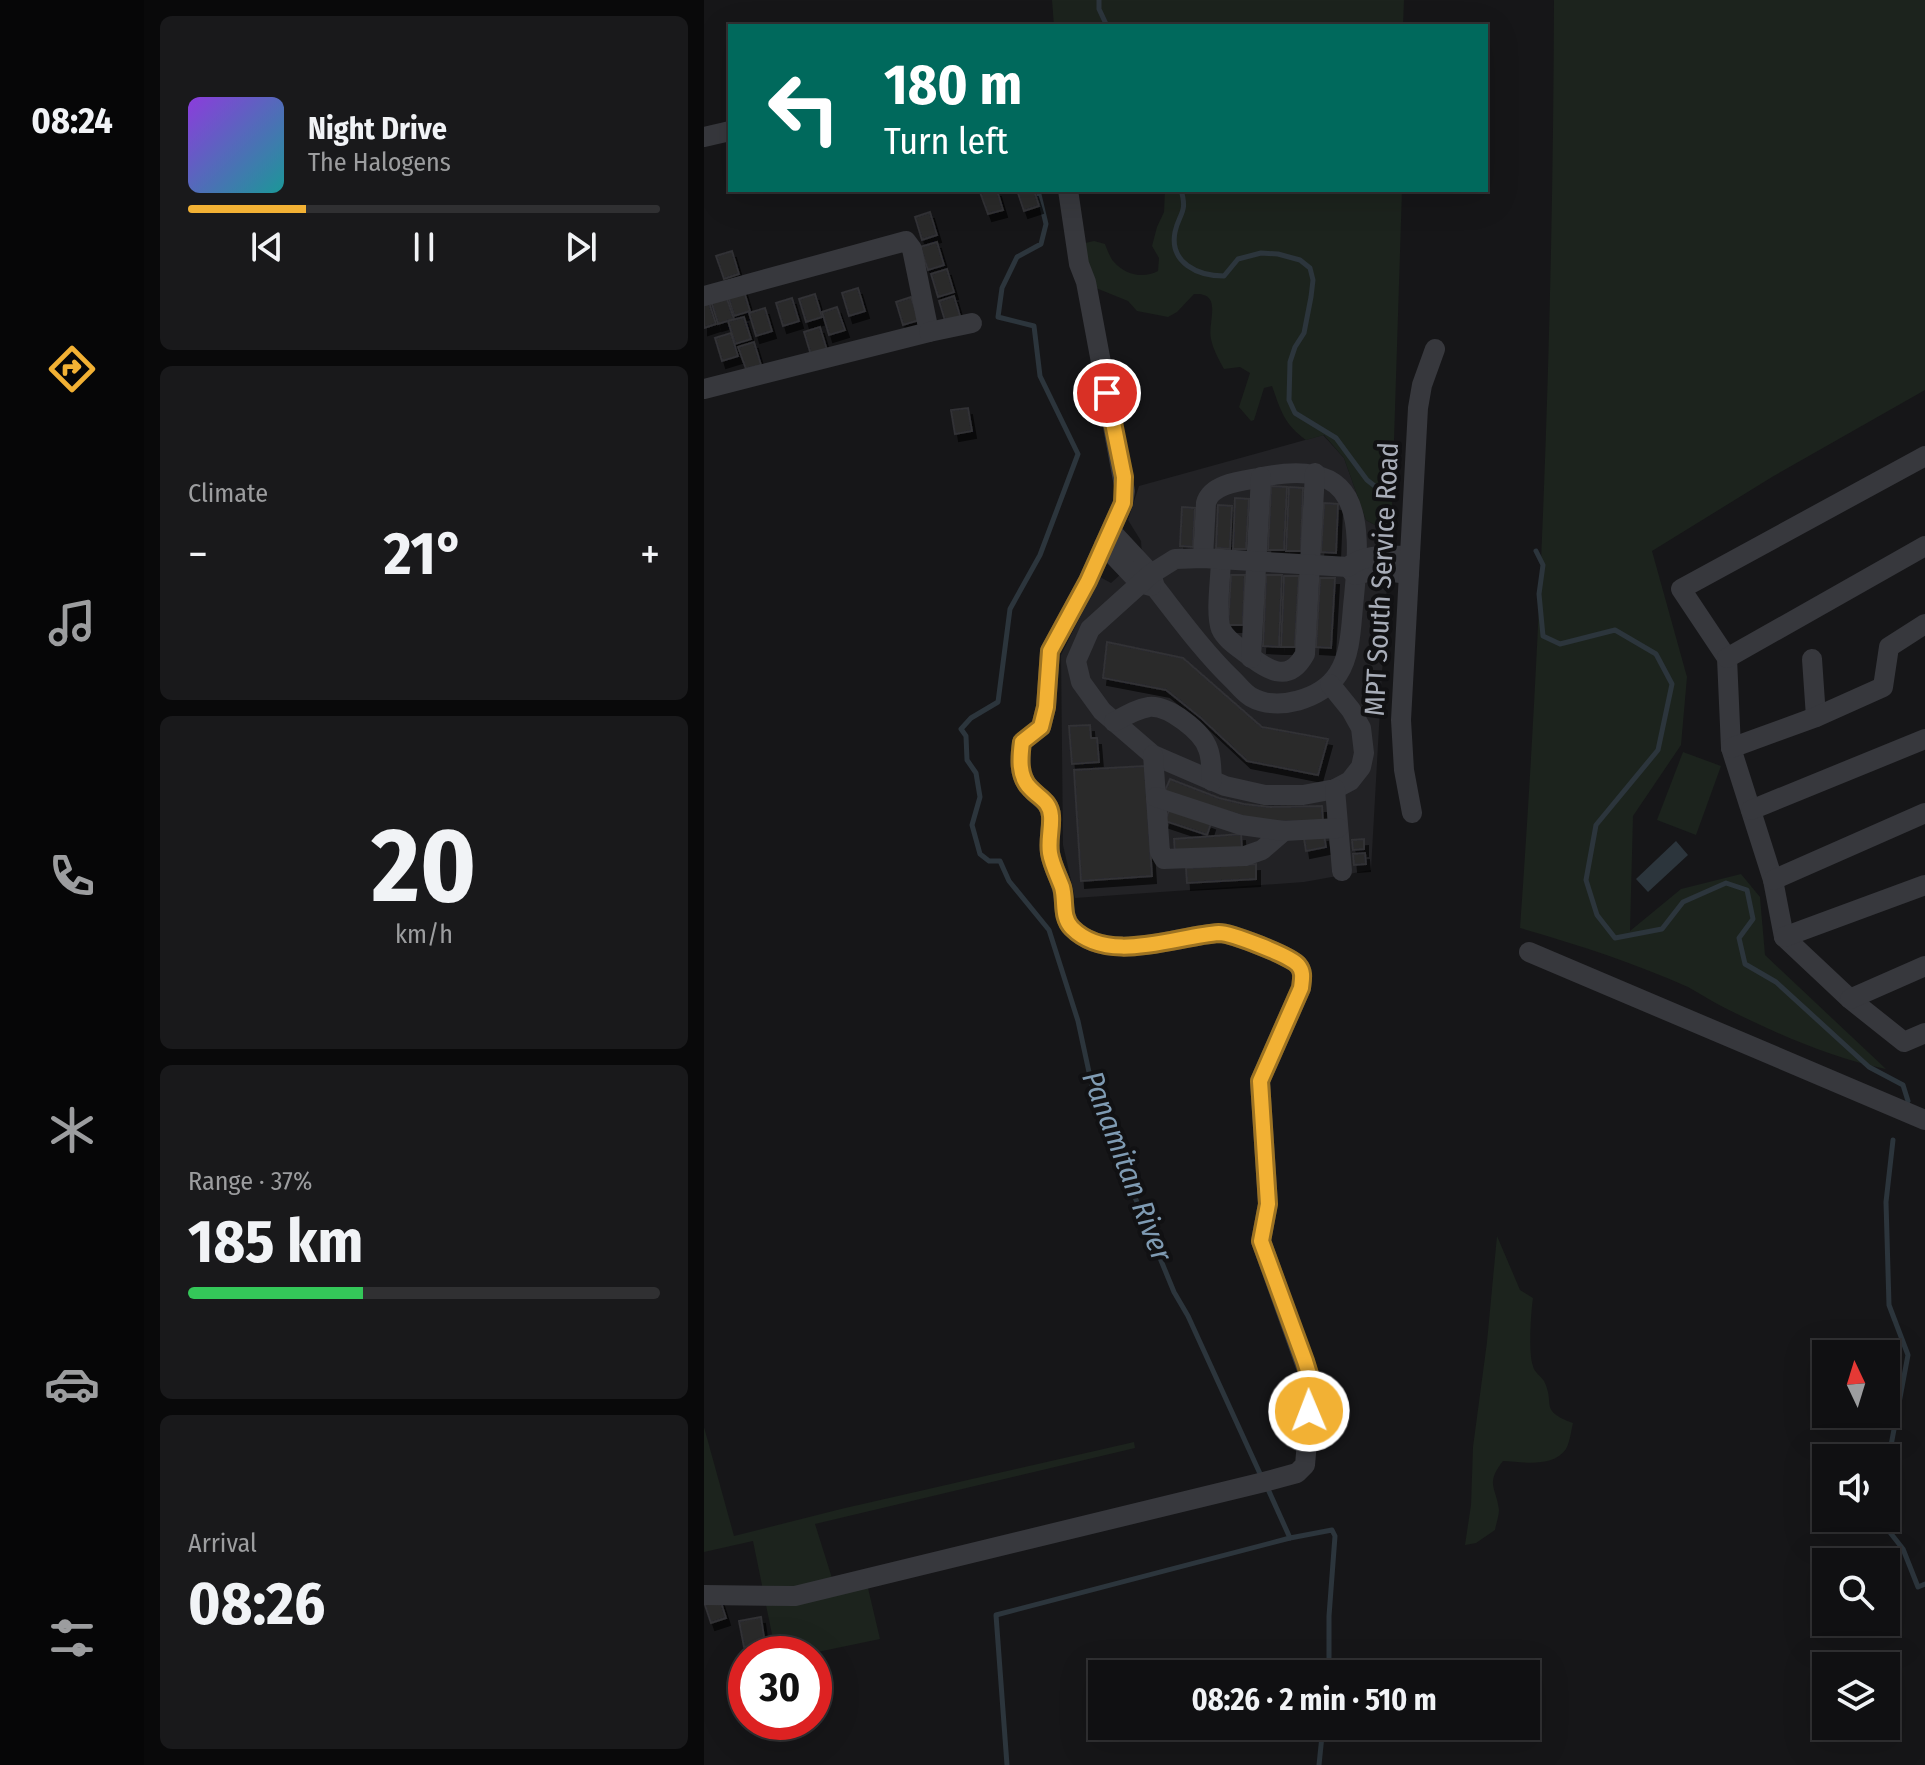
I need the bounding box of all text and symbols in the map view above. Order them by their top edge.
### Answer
text: 180 m [884,52,1022,119]
icon: left [752,56,856,160]
text: 08:24 [31,99,113,143]
text: Night Drive [308,111,447,147]
text: Turn left [884,120,1008,164]
text: The Halogens [308,147,451,178]
icon: previous [245,225,289,269]
icon: pause [402,225,446,269]
icon: next [559,225,603,269]
icon: directions [44,341,100,397]
pin [1073,359,1141,427]
icon: arrive [1085,371,1129,415]
street label: MPT South Service Road [1358,441,1405,717]
text: Climate [188,478,268,509]
text: 21° [384,518,464,590]
text: − [188,528,208,581]
text: + [640,528,660,581]
icon: music [44,595,100,651]
text: 20 [372,804,476,929]
icon: phone [44,848,100,904]
text: km/h [395,919,453,950]
water label: Panamitan River [1074,1066,1180,1268]
icon: climate [44,1102,100,1158]
text: Range · 37% [188,1166,313,1197]
text: 185 km [188,1206,363,1278]
north arrow [1812,1340,1900,1428]
map controls [1812,1340,1900,1740]
icon: car [44,1356,100,1412]
position arrow [1267,1369,1351,1453]
button: sound [1812,1444,1900,1532]
text: Arrival [188,1528,257,1559]
button: search [1812,1548,1900,1636]
text: 08:26 [188,1568,325,1640]
icon: filters [44,1610,100,1666]
speed limit sign: 30 [728,1636,832,1740]
button: layers [1812,1652,1900,1740]
text: 08:26 · 2 min · 510 m [1191,1682,1437,1718]

